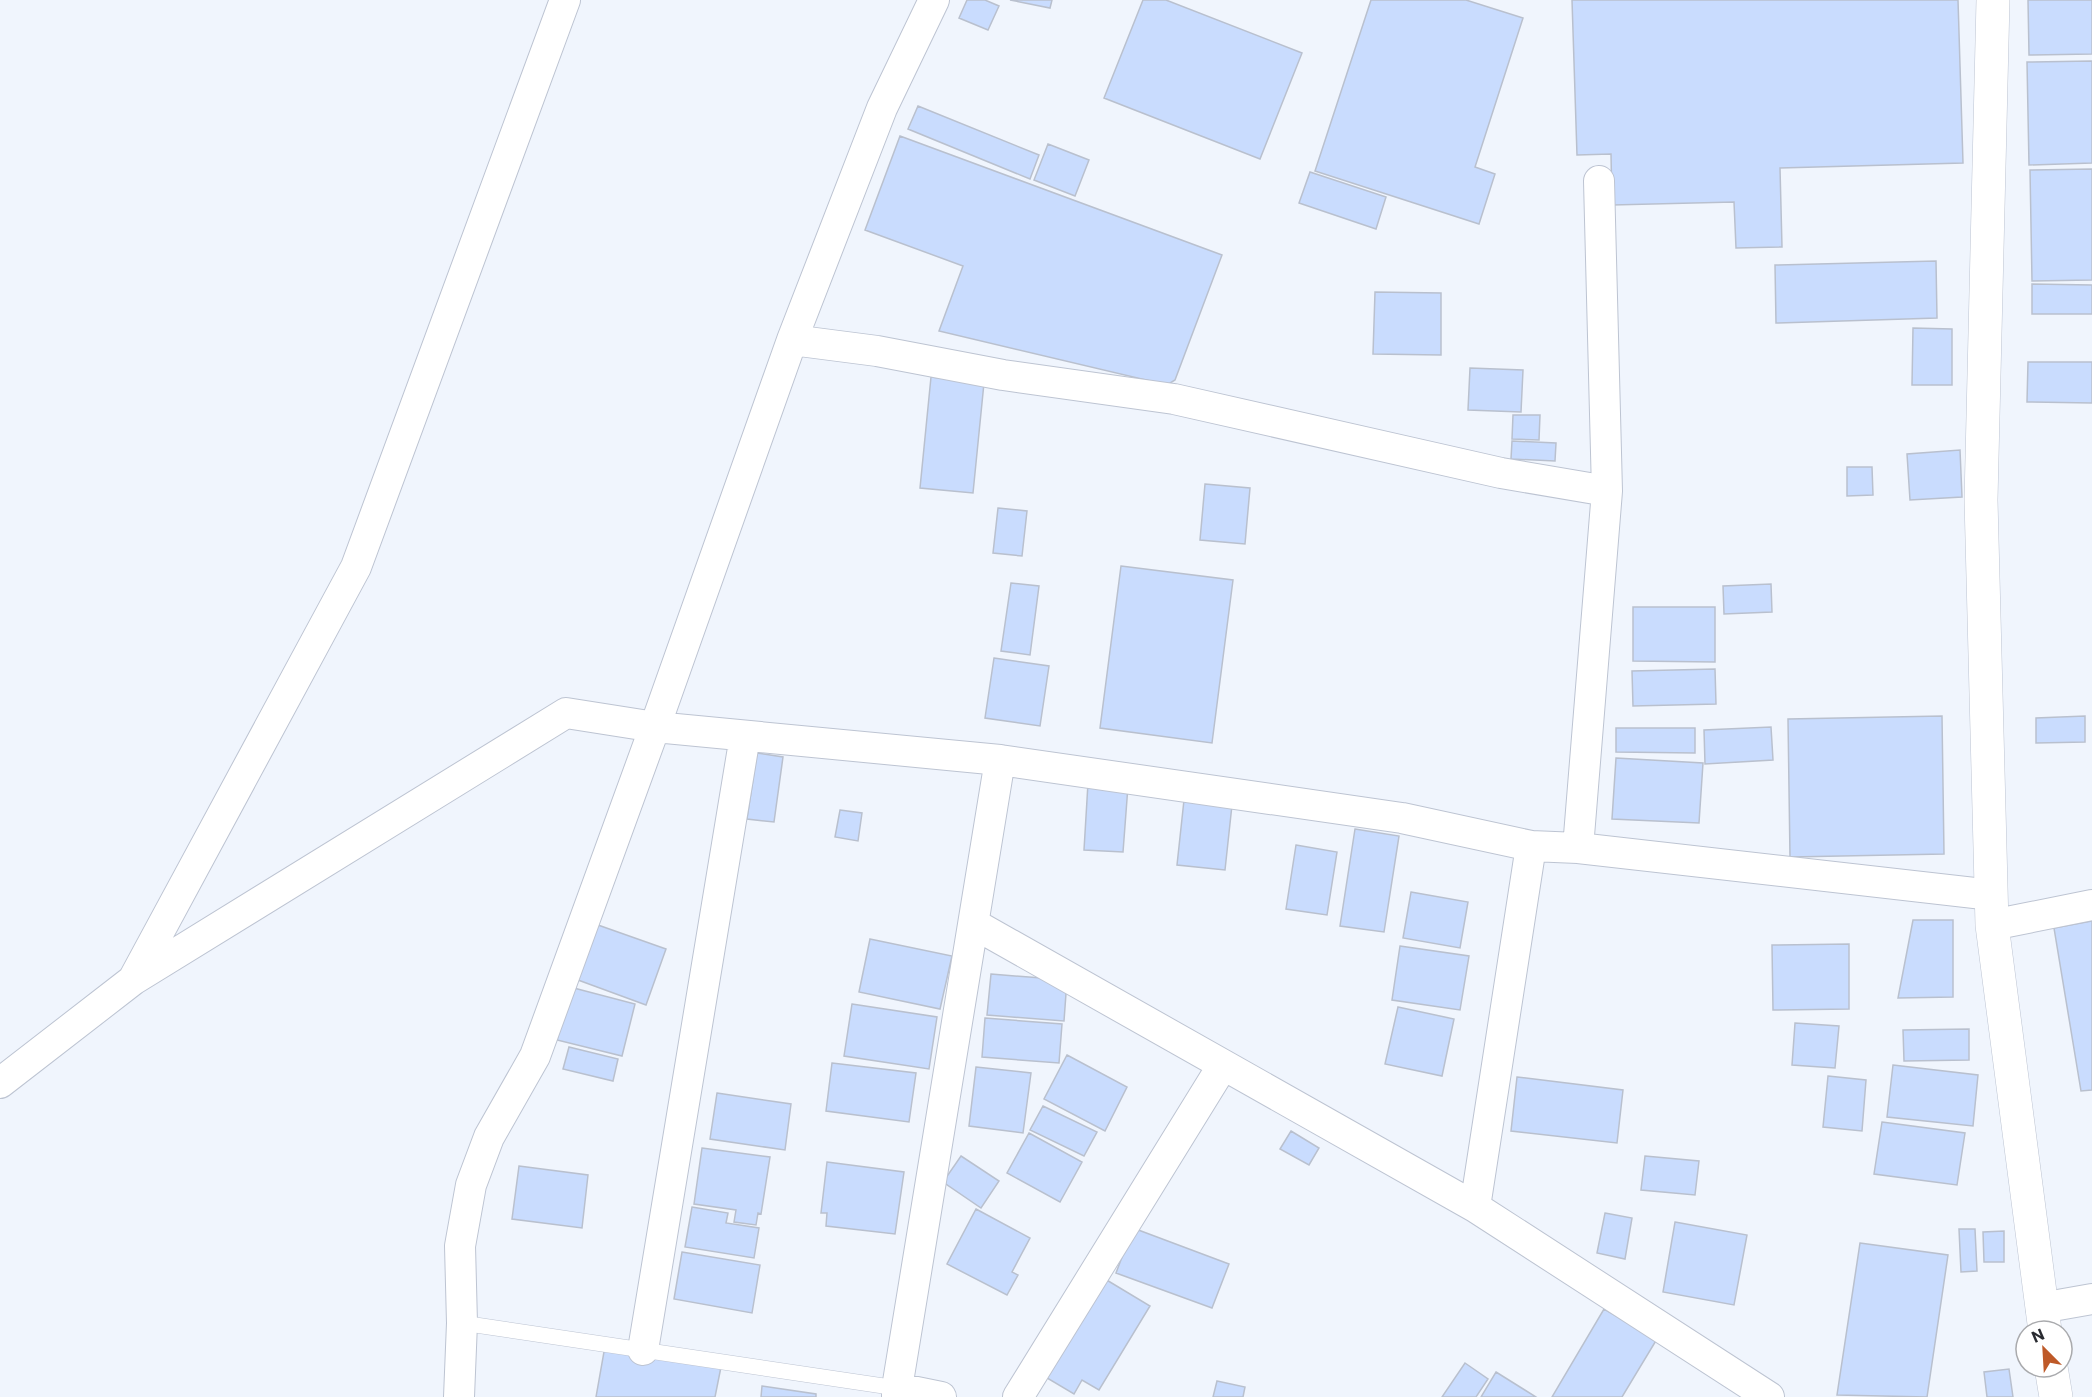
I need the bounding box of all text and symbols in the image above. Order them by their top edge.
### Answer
north arrow [2014,1319,2074,1379]
text: N [2028,1324,2047,1346]

